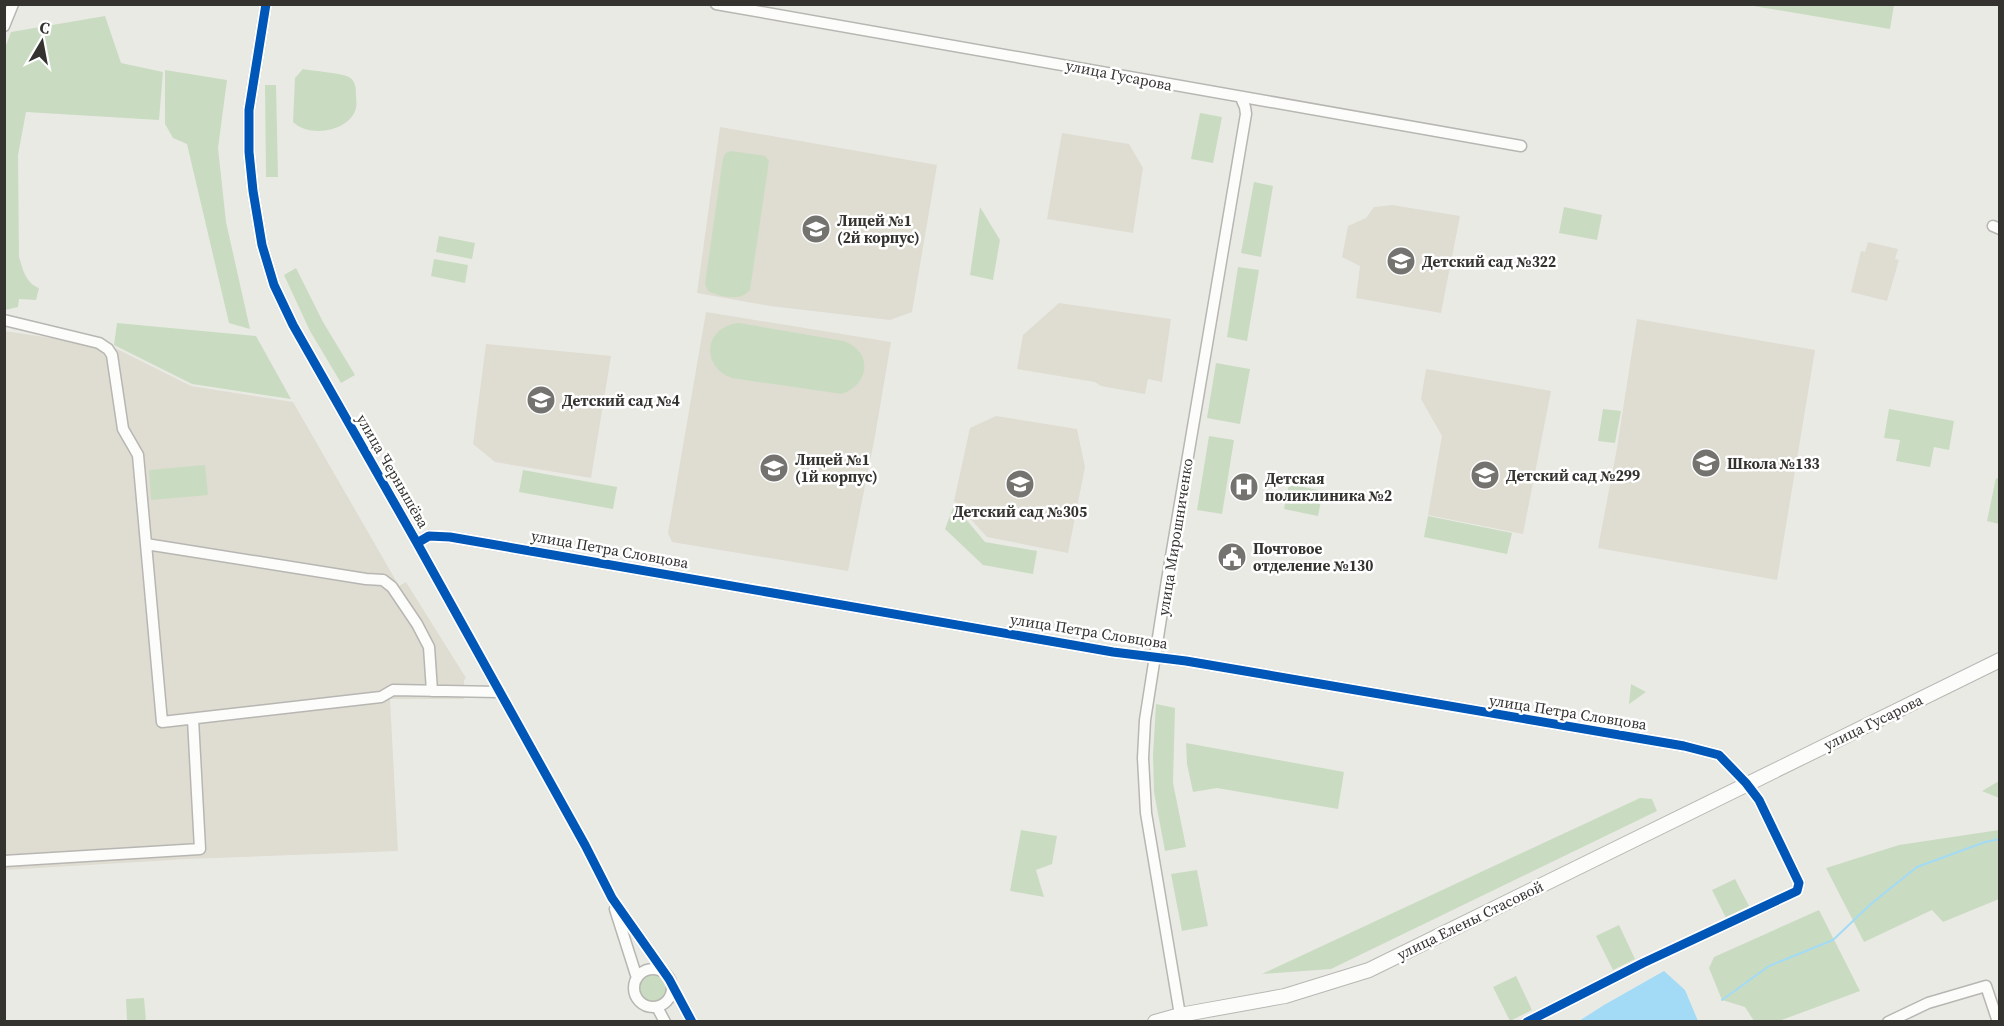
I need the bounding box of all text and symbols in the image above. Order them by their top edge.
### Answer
north arrow [12,12,72,72]
text: С [38,16,51,39]
street label: улица Гусарова [1064,54,1174,96]
place label: Лицей №1 (2й корпус) [837,210,920,248]
school or university icon: Лицей №1 (2й корпус) [800,213,832,245]
school or university icon: Детский сад №322 [1385,245,1417,277]
place label: Детский сад №322 [1422,251,1556,272]
school or university icon: Детский сад №4 [525,384,557,416]
place label: Детский сад №4 [562,390,680,411]
street label: улица Чернышёва [352,410,434,532]
school or university icon: Школа №133 [1690,447,1722,479]
place label: Лицей №1 (1й корпус) [795,449,878,487]
school or university icon: Лицей №1 (1й корпус) [758,452,790,484]
place label: Школа №133 [1727,453,1820,474]
street label: улица Мирошниченко [1152,457,1198,617]
school or university icon: Детский сад №299 [1469,459,1501,491]
place label: Детский сад №299 [1506,465,1640,486]
school or university icon: Детский сад №305 [1004,468,1036,500]
place label: Детская поликлиника №2 [1265,468,1392,506]
hospital icon: Детская поликлиника №2 [1228,471,1260,503]
place label: Детский сад №305 [953,501,1087,522]
street label: улица Петра Словцова [530,525,691,573]
place label: Почтовое отделение №130 [1253,538,1373,576]
public building icon: Почтовое отделение №130 [1216,541,1248,573]
street label: улица Петра Словцова [1009,608,1170,654]
street label: улица Петра Словцова [1488,689,1649,735]
street label: улица Гусарова [1820,689,1926,755]
street label: улица Елены Стасовой [1393,875,1547,965]

